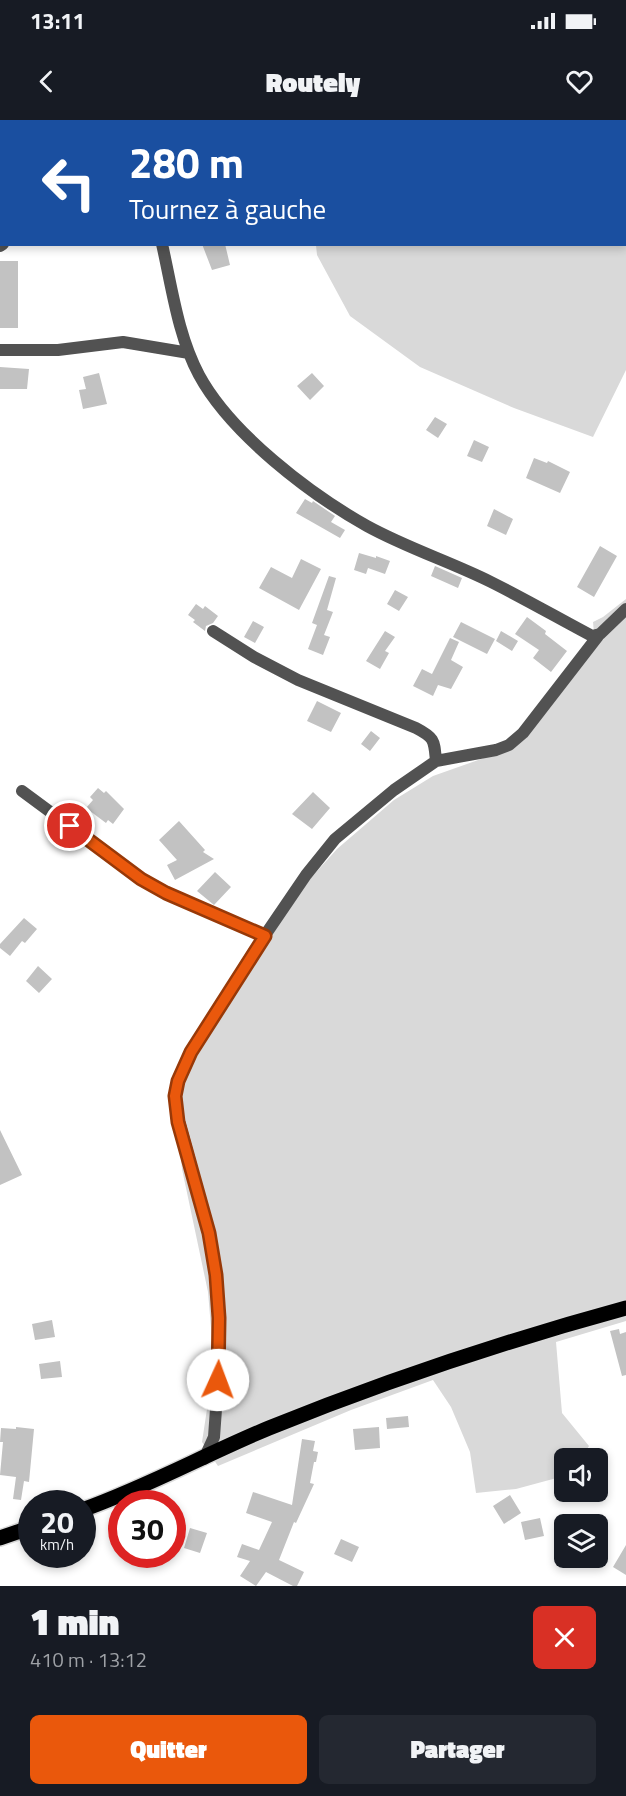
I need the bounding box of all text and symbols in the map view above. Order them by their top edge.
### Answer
text: 13:11 [30,4,85,38]
text: Routely [266,61,360,102]
icon: back [30,65,63,98]
icon: heart [563,65,596,98]
text: 280 m [129,130,244,194]
icon: left [30,144,108,222]
text: Tournez à gauche [129,188,326,229]
pin [44,800,95,851]
icon: arrive [53,809,86,842]
position arrow [186,1348,250,1412]
map controls [554,1448,608,1568]
button: sound [554,1448,608,1502]
speed limit sign: 30 [108,1490,186,1568]
text: 20 [40,1499,74,1545]
button: layers [554,1514,608,1568]
text: km/h [40,1533,74,1556]
text: 1 min [30,1594,119,1649]
button: close [533,1606,596,1669]
text: 410 m · 13:12 [30,1644,147,1675]
button: Quitter [30,1715,307,1784]
button: Partager [319,1715,596,1784]

